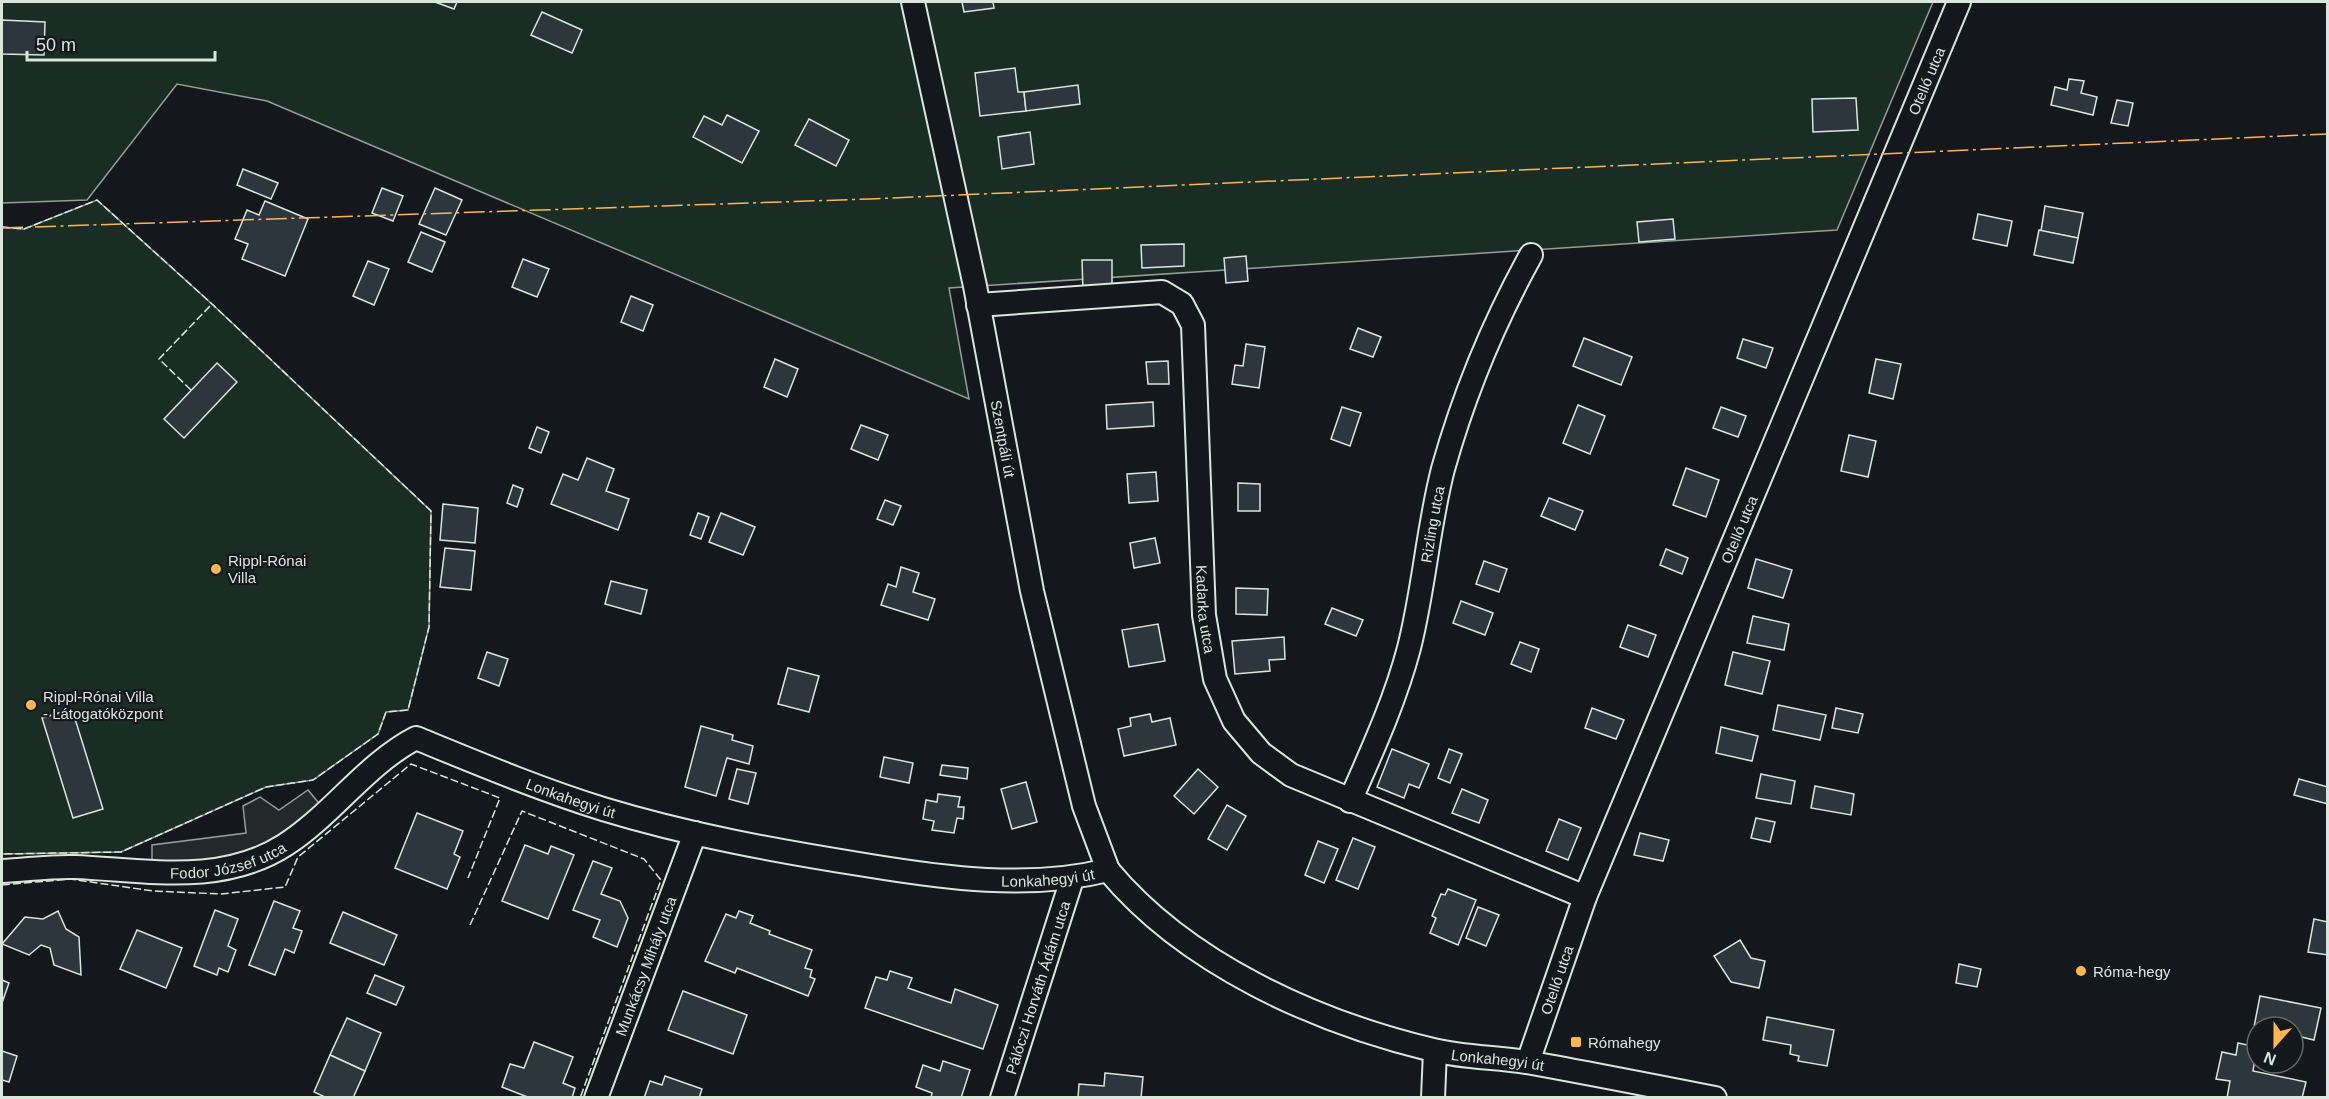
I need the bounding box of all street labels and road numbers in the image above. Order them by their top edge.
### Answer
street label: Otelló utca [1904,44,1948,117]
street label: Szentpáli út [988,399,1019,480]
street label: Rizling utca [1417,484,1447,564]
street label: Otelló utca [1717,492,1761,566]
street label: Kadarka utca [1194,565,1219,655]
street label: Lonkahegyi út [524,774,618,821]
street label: Fodor József utca [170,838,289,881]
street label: Lonkahegyi út [1001,865,1097,889]
street label: Munkácsy Mihály utca [612,893,679,1038]
street label: Pálóczi Horváth Ádám utca [1002,898,1073,1076]
street label: Otelló utca [1537,942,1576,1016]
street label: Lonkahegyi út [1450,1045,1546,1074]

